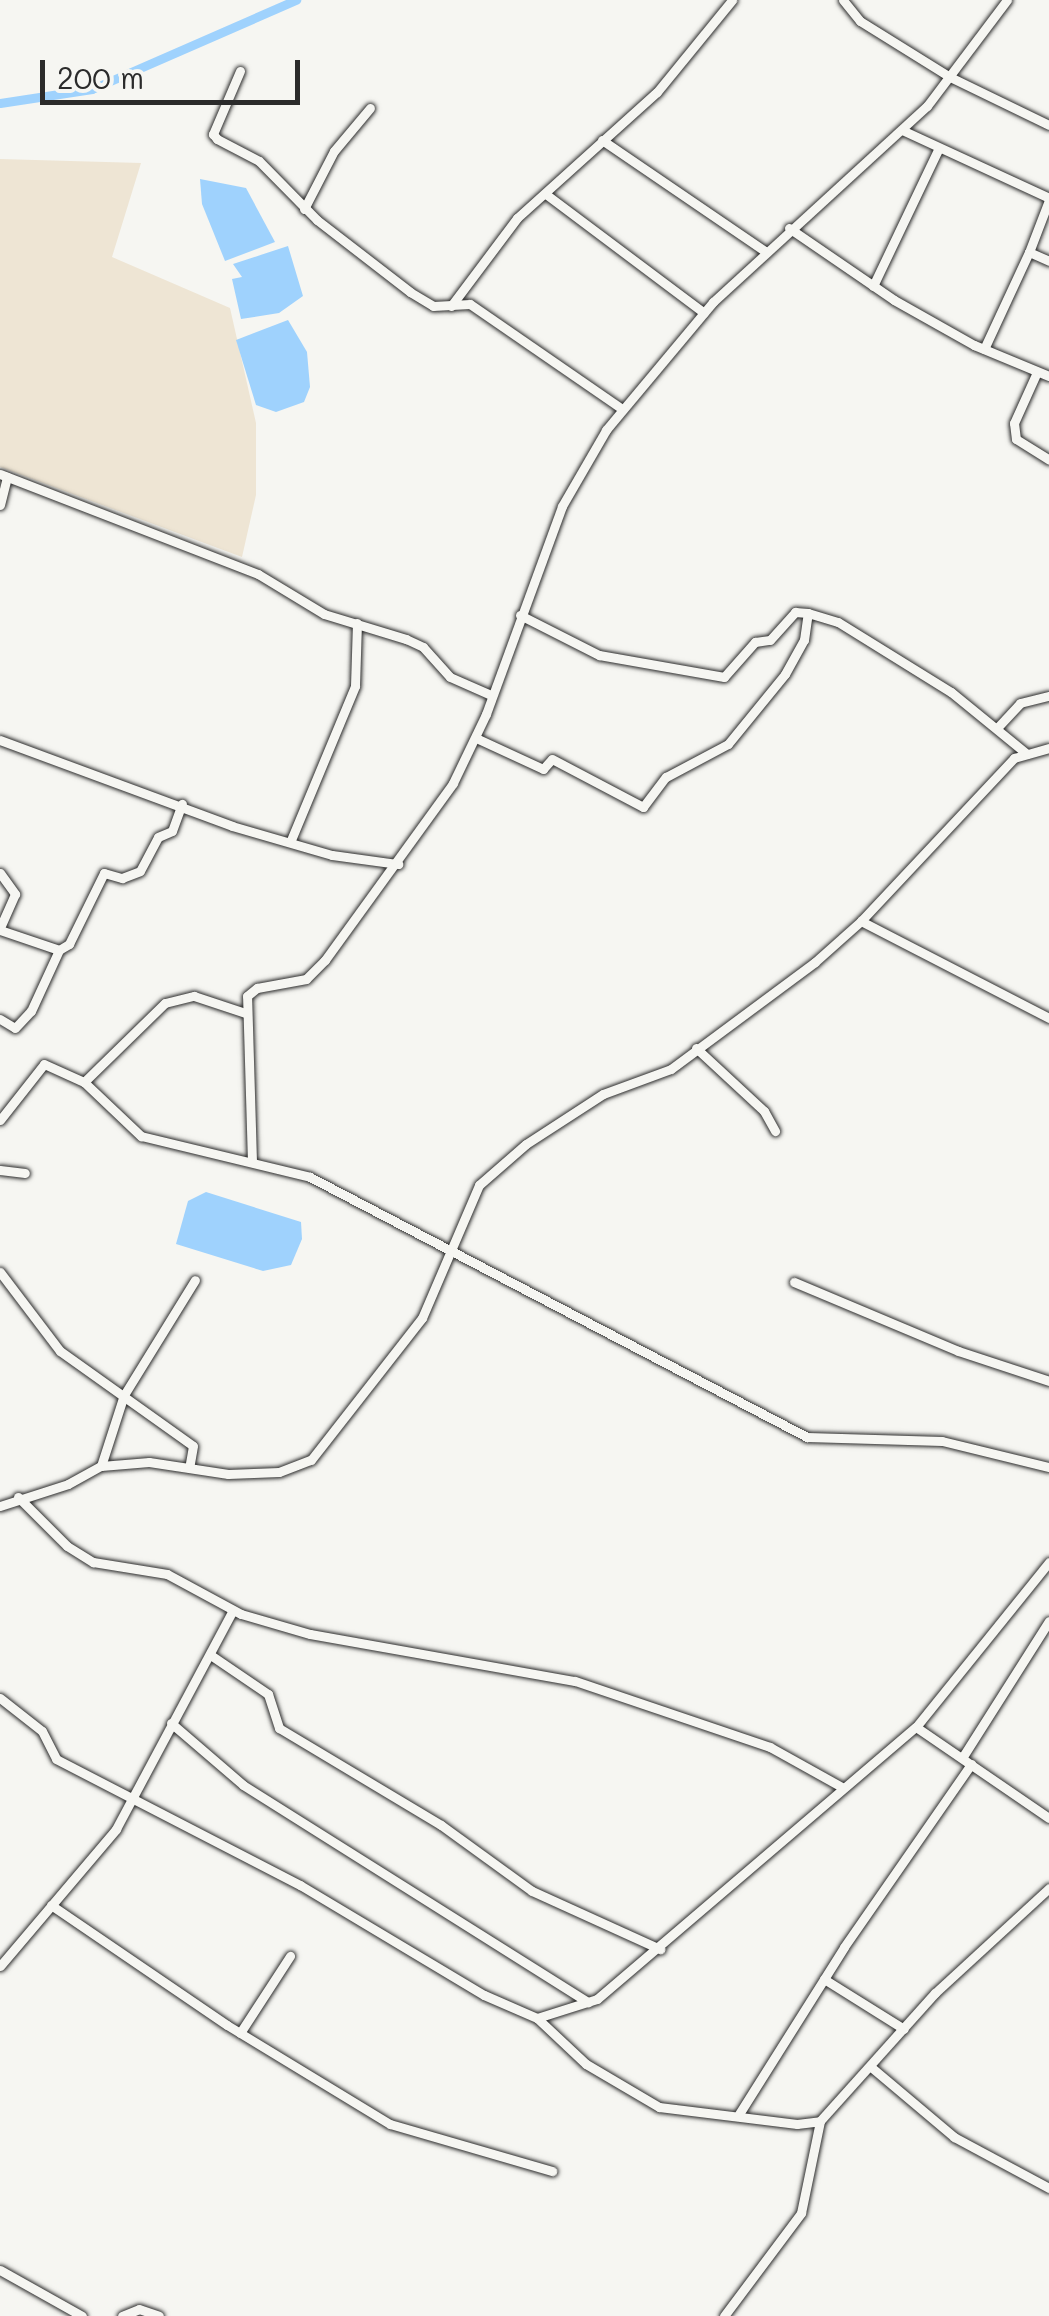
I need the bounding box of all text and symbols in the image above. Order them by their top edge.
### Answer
scale bar [45,40,305,102]
text: 200 m [57,57,144,97]

